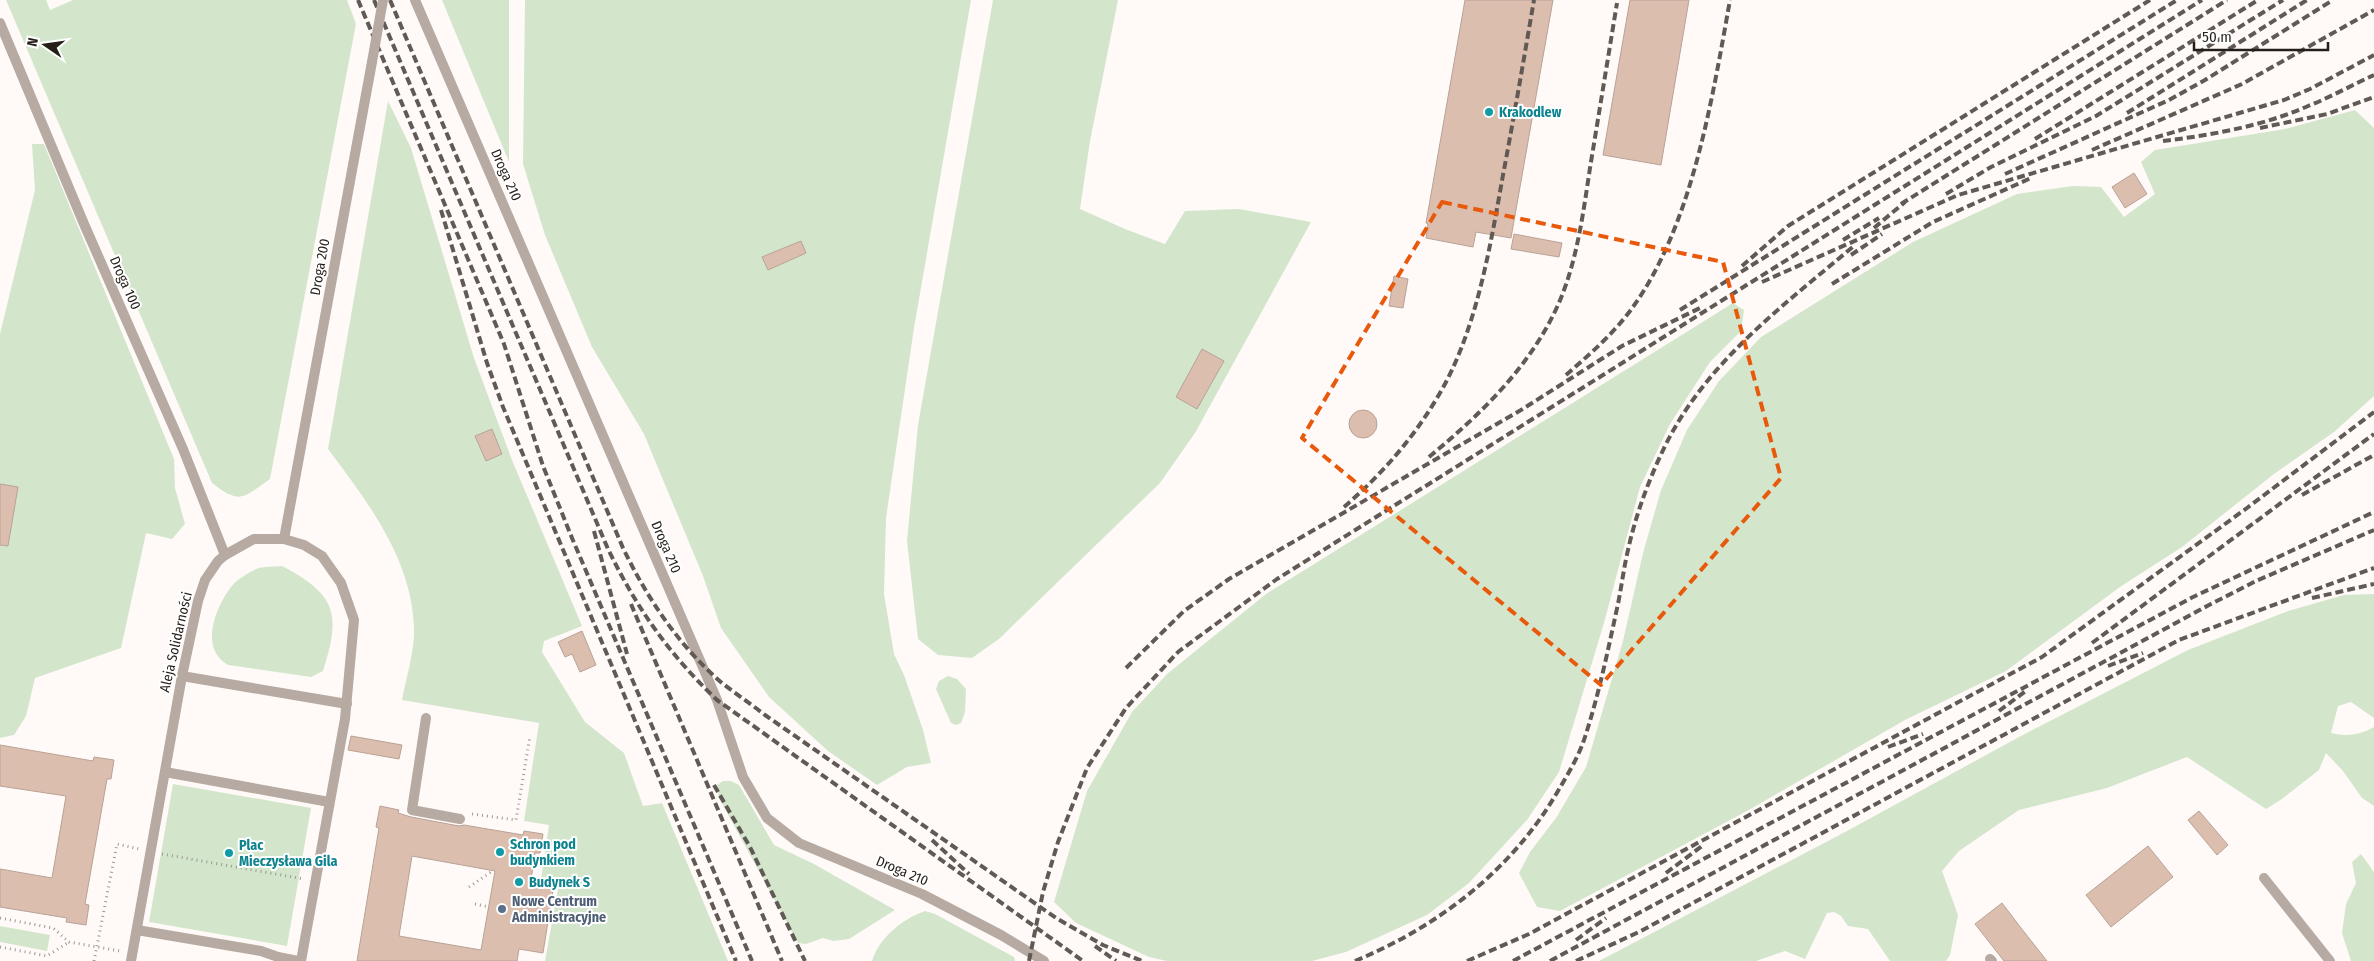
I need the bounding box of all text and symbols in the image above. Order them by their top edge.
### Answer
north arrow [20,20,70,70]
scale bar [2194,20,2328,52]
text: 50 m [2202,28,2232,46]
text: N [24,36,42,48]
place label: Krakodlew [1499,104,1562,121]
marker: Krakodlew [1483,106,1495,118]
street label: Droga 210 [487,146,525,204]
street label: Droga 200 [307,237,333,297]
street label: Droga 100 [106,254,144,312]
street label: Droga 210 [647,518,685,576]
street label: Aleja Solidarności [156,590,196,694]
place label: Schron pod budynkiem [510,836,576,869]
place label: Plac Mieczysława Gila [239,837,337,870]
marker: Schron pod budynkiem [494,846,506,858]
marker: Plac Mieczysława Gila [223,847,235,859]
street label: Droga 210 [873,852,931,890]
place label: Budynek S [529,874,590,891]
marker: Budynek S [513,876,525,888]
place label: Nowe Centrum Administracyjne [511,893,606,926]
marker: Nowe Centrum Administracyjne [496,903,508,915]

